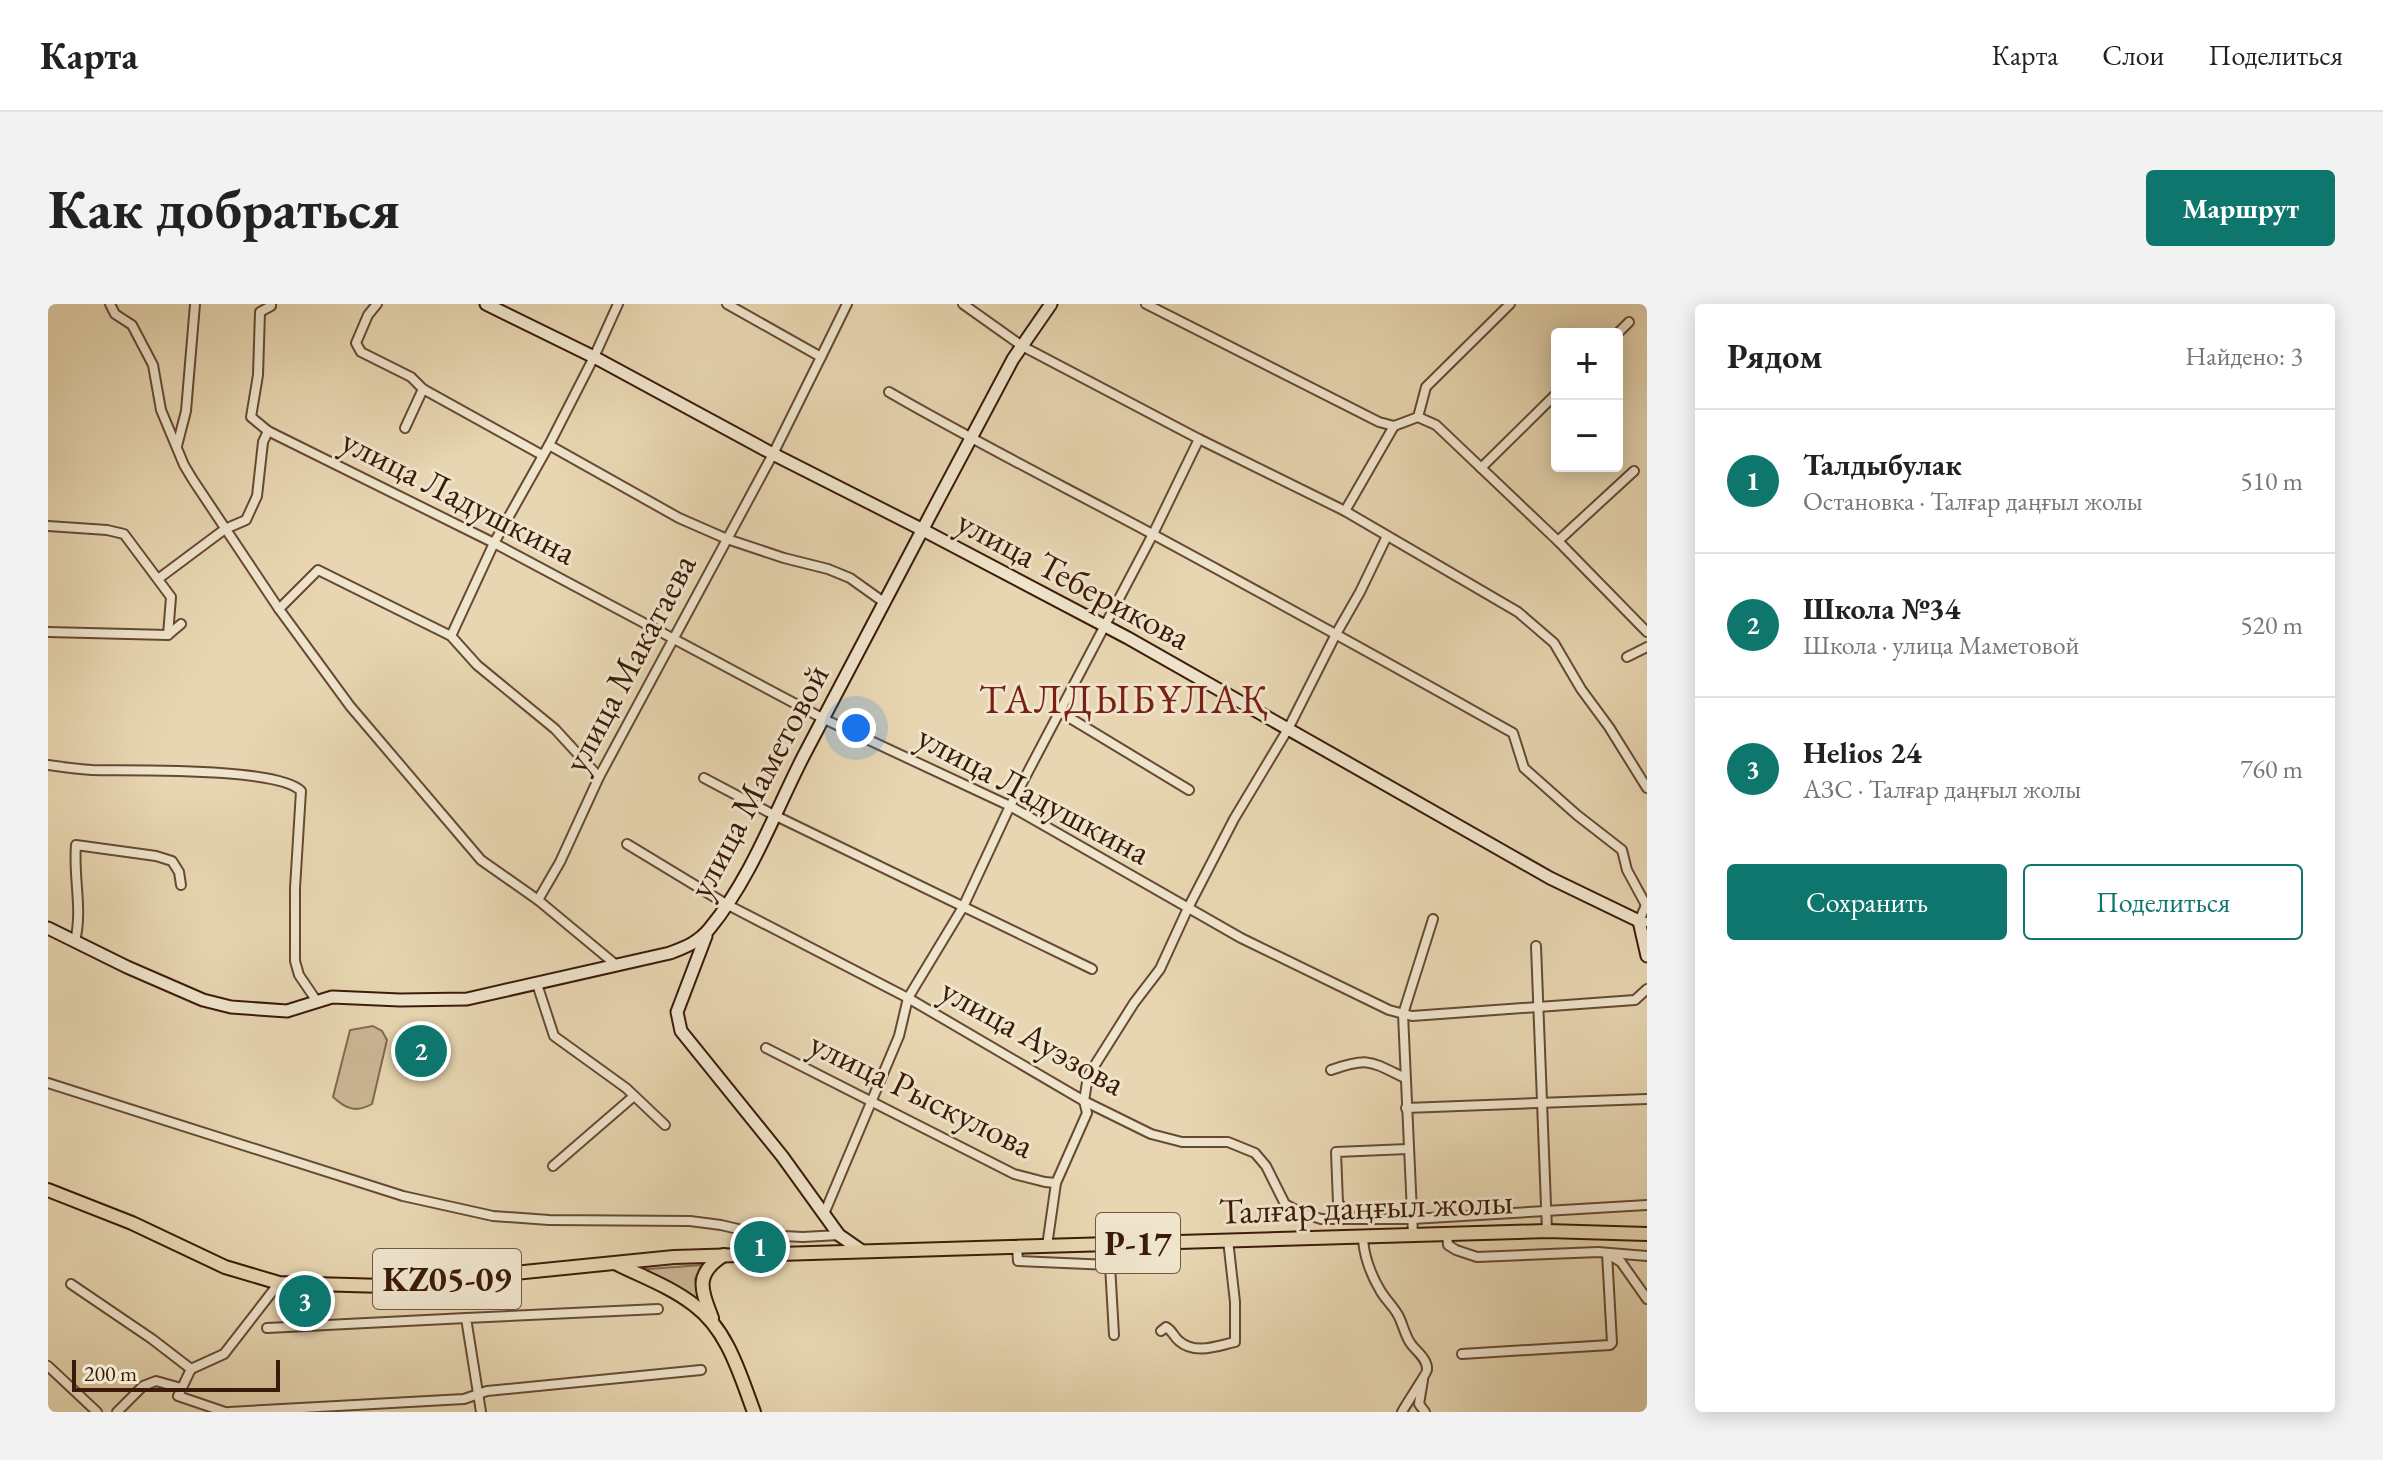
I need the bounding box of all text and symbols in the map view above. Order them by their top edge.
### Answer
text: Карта [40,31,138,80]
text: Карта [1991,37,2058,73]
text: Слои [2102,37,2164,73]
text: Поделиться [2208,37,2343,73]
button: Маршрут [2146,170,2335,246]
text: Как добраться [48,172,400,245]
map controls [1551,328,1623,472]
button: + [1551,328,1623,400]
text: Рядом [1727,334,1822,378]
text: Найдено: 3 [2185,339,2303,373]
button: − [1551,400,1623,472]
street label: улица Ладушкина [334,417,585,576]
text: Талдыбулак [1803,445,1962,484]
text: 1 [1746,464,1760,498]
text: 510 m [2240,464,2303,498]
text: Остановка · Талғар даңғыл жолы [1803,484,2143,518]
street label: улица Теберикова [949,498,1200,661]
street label: улица Макатаева [552,545,707,781]
text: Школа №34 [1803,589,1960,628]
text: 2 [1746,608,1760,642]
text: 520 m [2240,608,2303,642]
text: Школа · улица Маметовой [1803,628,2079,662]
street label: улица Маметовой [677,656,839,906]
district label: ТАЛДЫБҰЛАҚ [979,673,1269,725]
your location [836,708,876,748]
street label: улица Ладушкина [909,713,1159,876]
text: Helios 24 [1803,733,1922,772]
text: 3 [1746,752,1760,786]
text: 760 m [2240,752,2303,786]
text: АЗС · Талғар даңғыл жолы [1803,772,2081,806]
button: Сохранить [1727,864,2007,940]
button: Поделиться [2023,864,2303,940]
street label: улица Ауэзова [932,966,1134,1106]
street label: улица Рыскулова [802,1019,1043,1169]
pin: 2 [395,1021,447,1081]
street label: Талғар даңғыл жолы [1218,1177,1514,1235]
road number: P-17 [1096,1213,1180,1273]
pin: 1 [734,1217,786,1277]
road number: KZ05-09 [373,1249,521,1309]
pin: 3 [279,1271,331,1331]
scale bar [72,1356,280,1392]
text: 200 m [84,1359,137,1388]

